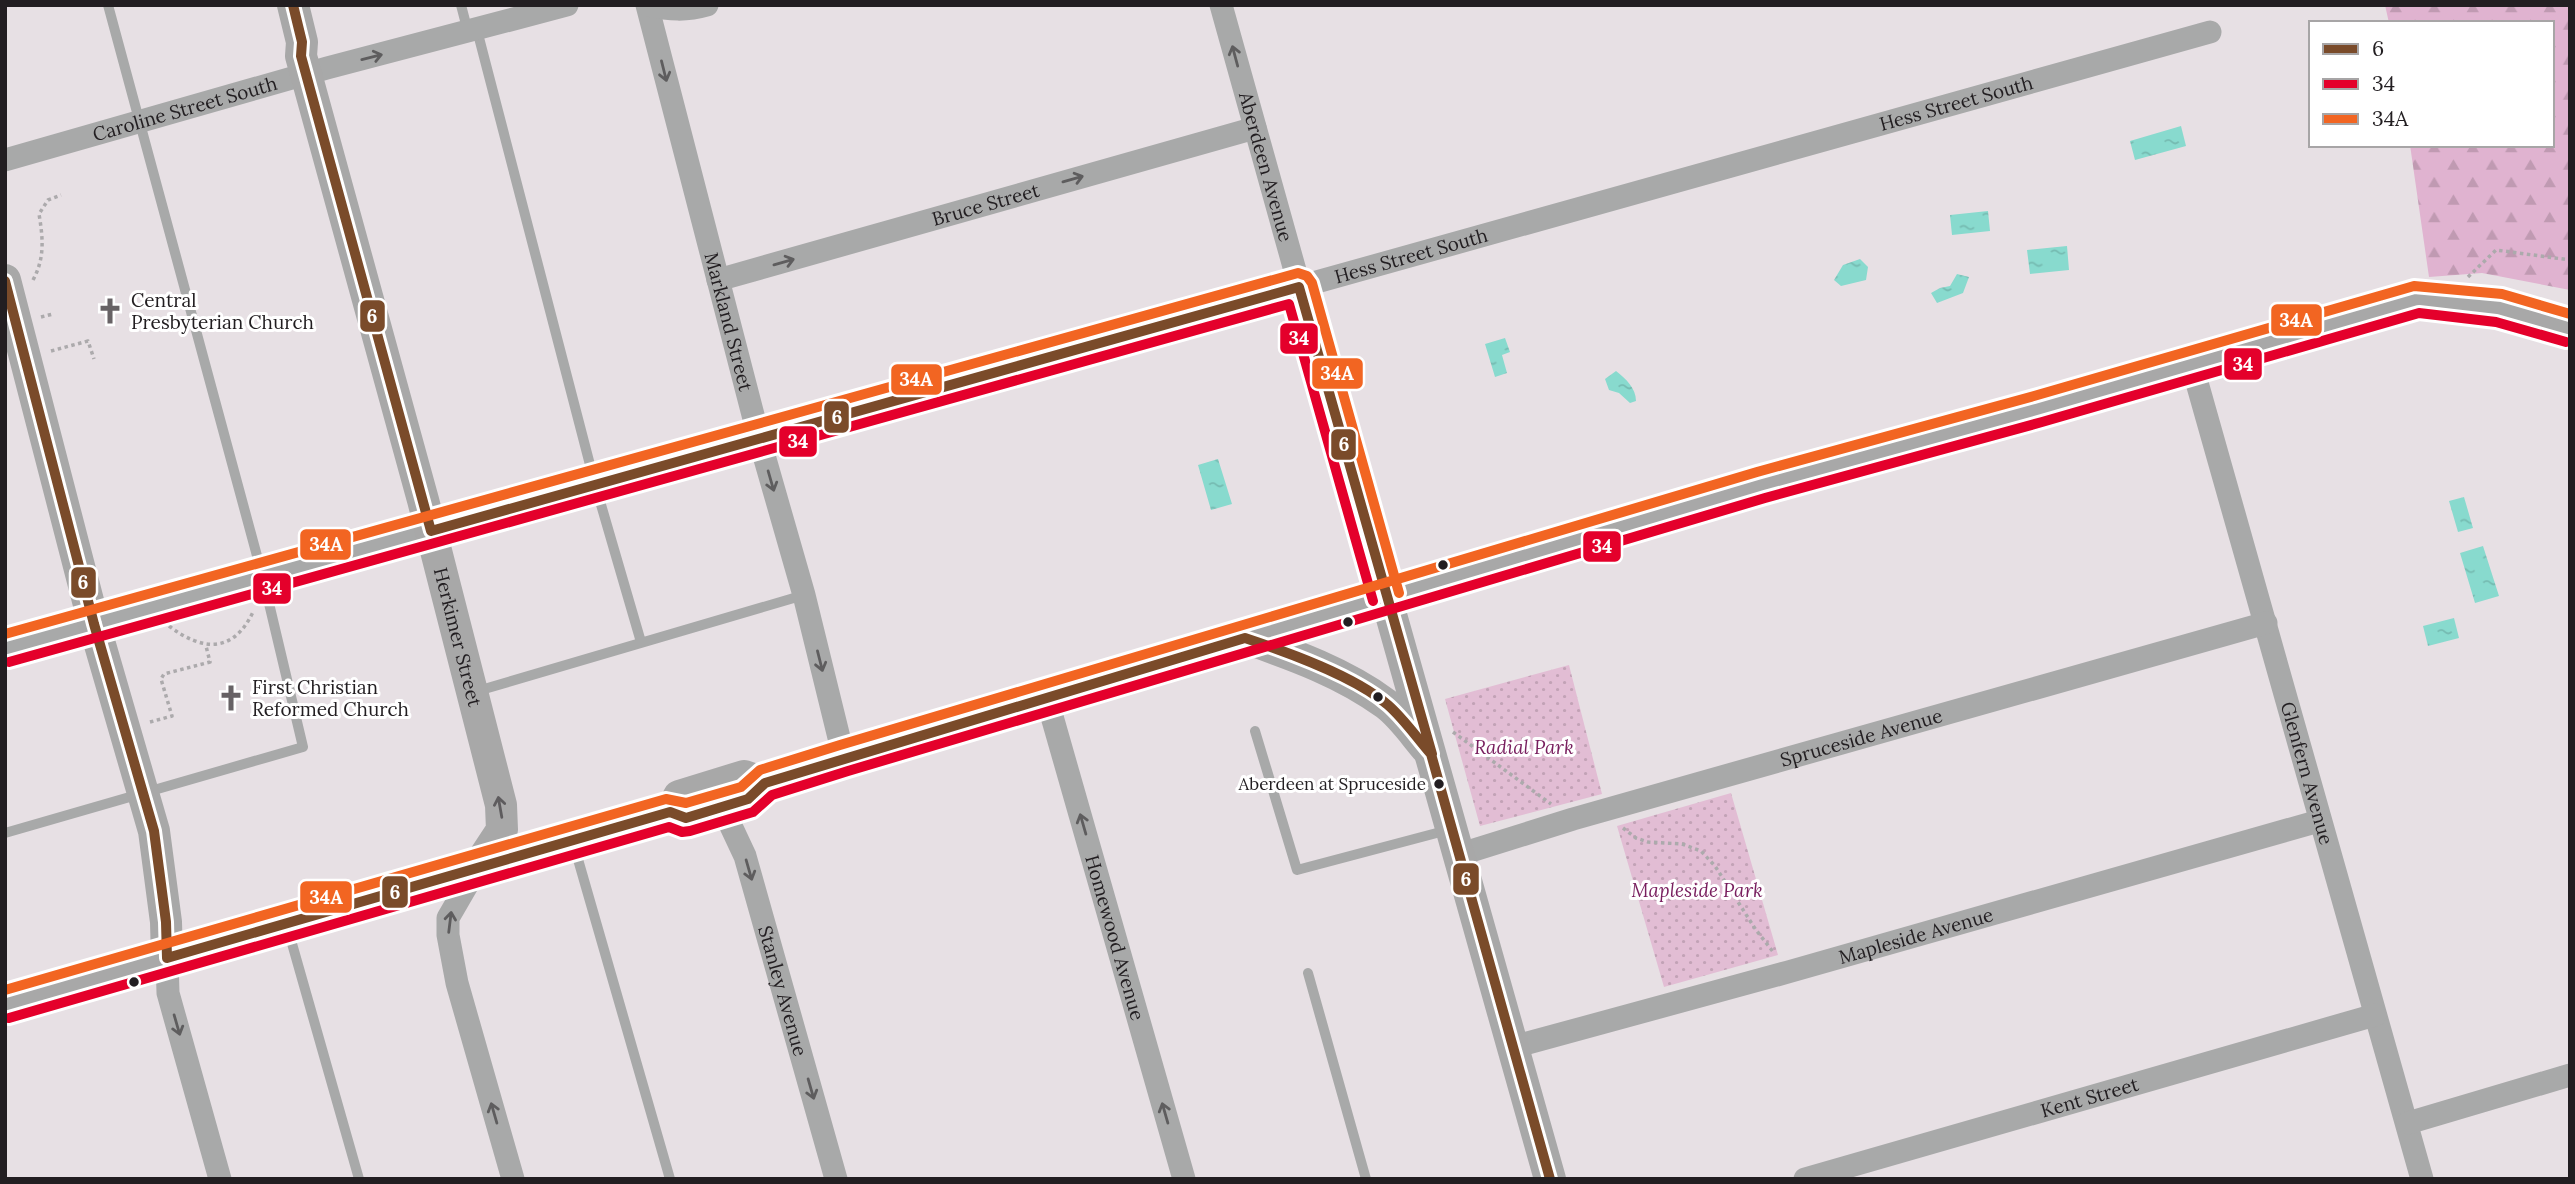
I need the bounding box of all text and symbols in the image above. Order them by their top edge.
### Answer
legend [2309,21,2554,147]
text: 6 [2372,35,2384,62]
one-way arrow [1228,45,1241,68]
one-way arrow [360,50,383,63]
one-way arrow [658,59,671,82]
street label: Hess Street South [1877,70,2035,136]
text: 34 [2372,70,2395,97]
street label: Caroline Street South [90,71,280,146]
street label: Aberdeen Avenue [1234,88,1298,244]
text: 34A [2372,105,2409,132]
one-way arrow [1062,172,1084,185]
street label: Bruce Street [929,178,1043,231]
street label: Hess Street South [1332,223,1490,288]
street label: Markland Street [699,250,758,394]
one-way arrow [772,254,794,267]
place label: Central Presbyterian Church [131,288,314,334]
church icon: Central Presbyterian Church [95,296,125,326]
line badge: 6 [359,299,386,333]
line badge: 34A [2270,303,2323,337]
text: 6 [367,304,378,328]
text: 34A [2279,308,2313,332]
line badge: 34 [1279,322,1319,355]
text: 34 [1288,326,1310,350]
line badge: 34 [2223,347,2263,381]
text: 34 [2232,352,2254,376]
line badge: 34A [1311,357,1364,390]
text: 34A [1320,361,1354,385]
line badge: 34A [890,363,943,396]
text: 34A [899,367,933,391]
line badge: 6 [823,400,850,434]
text: 6 [832,405,843,429]
line badge: 34 [778,425,818,458]
line badge: 6 [1330,428,1357,461]
text: 34 [787,429,809,453]
text: 6 [1339,432,1350,456]
one-way arrow [766,470,779,492]
line badge: 34A [299,528,352,561]
line badge: 34 [1582,530,1622,563]
text: 34A [309,532,343,556]
text: 34 [1591,534,1613,558]
unlabelled marker [1436,558,1450,572]
street label: Herkimer Street [429,565,488,710]
line badge: 6 [70,566,97,599]
text: 6 [78,570,89,594]
line badge: 34 [252,572,292,605]
text: 34 [261,576,283,600]
unlabelled marker [1341,615,1355,629]
one-way arrow [814,649,827,672]
place label: First Christian Reformed Church [252,675,409,721]
church icon: First Christian Reformed Church [216,683,246,713]
unlabelled marker [1371,690,1385,704]
street label: Glenfern Avenue [2276,699,2339,847]
street label: Spruceside Avenue [1777,703,1945,772]
park label: Radial Park [1474,735,1574,759]
place label: Aberdeen at Spruceside [1238,773,1426,795]
marker: Aberdeen at Spruceside [1432,777,1446,791]
one-way arrow [493,796,506,819]
one-way arrow [1076,813,1089,835]
street label: Homewood Avenue [1080,852,1150,1023]
one-way arrow [743,859,756,881]
line badge: 6 [1452,862,1480,896]
text: 6 [1461,867,1472,891]
line badge: 6 [381,875,409,909]
park label: Mapleside Park [1631,878,1763,902]
line badge: 34A [299,880,353,914]
text: 6 [390,880,401,904]
text: 34A [309,885,343,909]
street label: Mapleside Avenue [1836,902,1996,969]
one-way arrow [444,911,457,934]
street label: Stanley Avenue [753,923,813,1059]
unlabelled marker [127,975,141,989]
one-way arrow [171,1014,184,1036]
street label: Kent Street [2038,1072,2142,1123]
one-way arrow [805,1078,818,1100]
one-way arrow [487,1102,500,1124]
one-way arrow [1158,1102,1171,1125]

